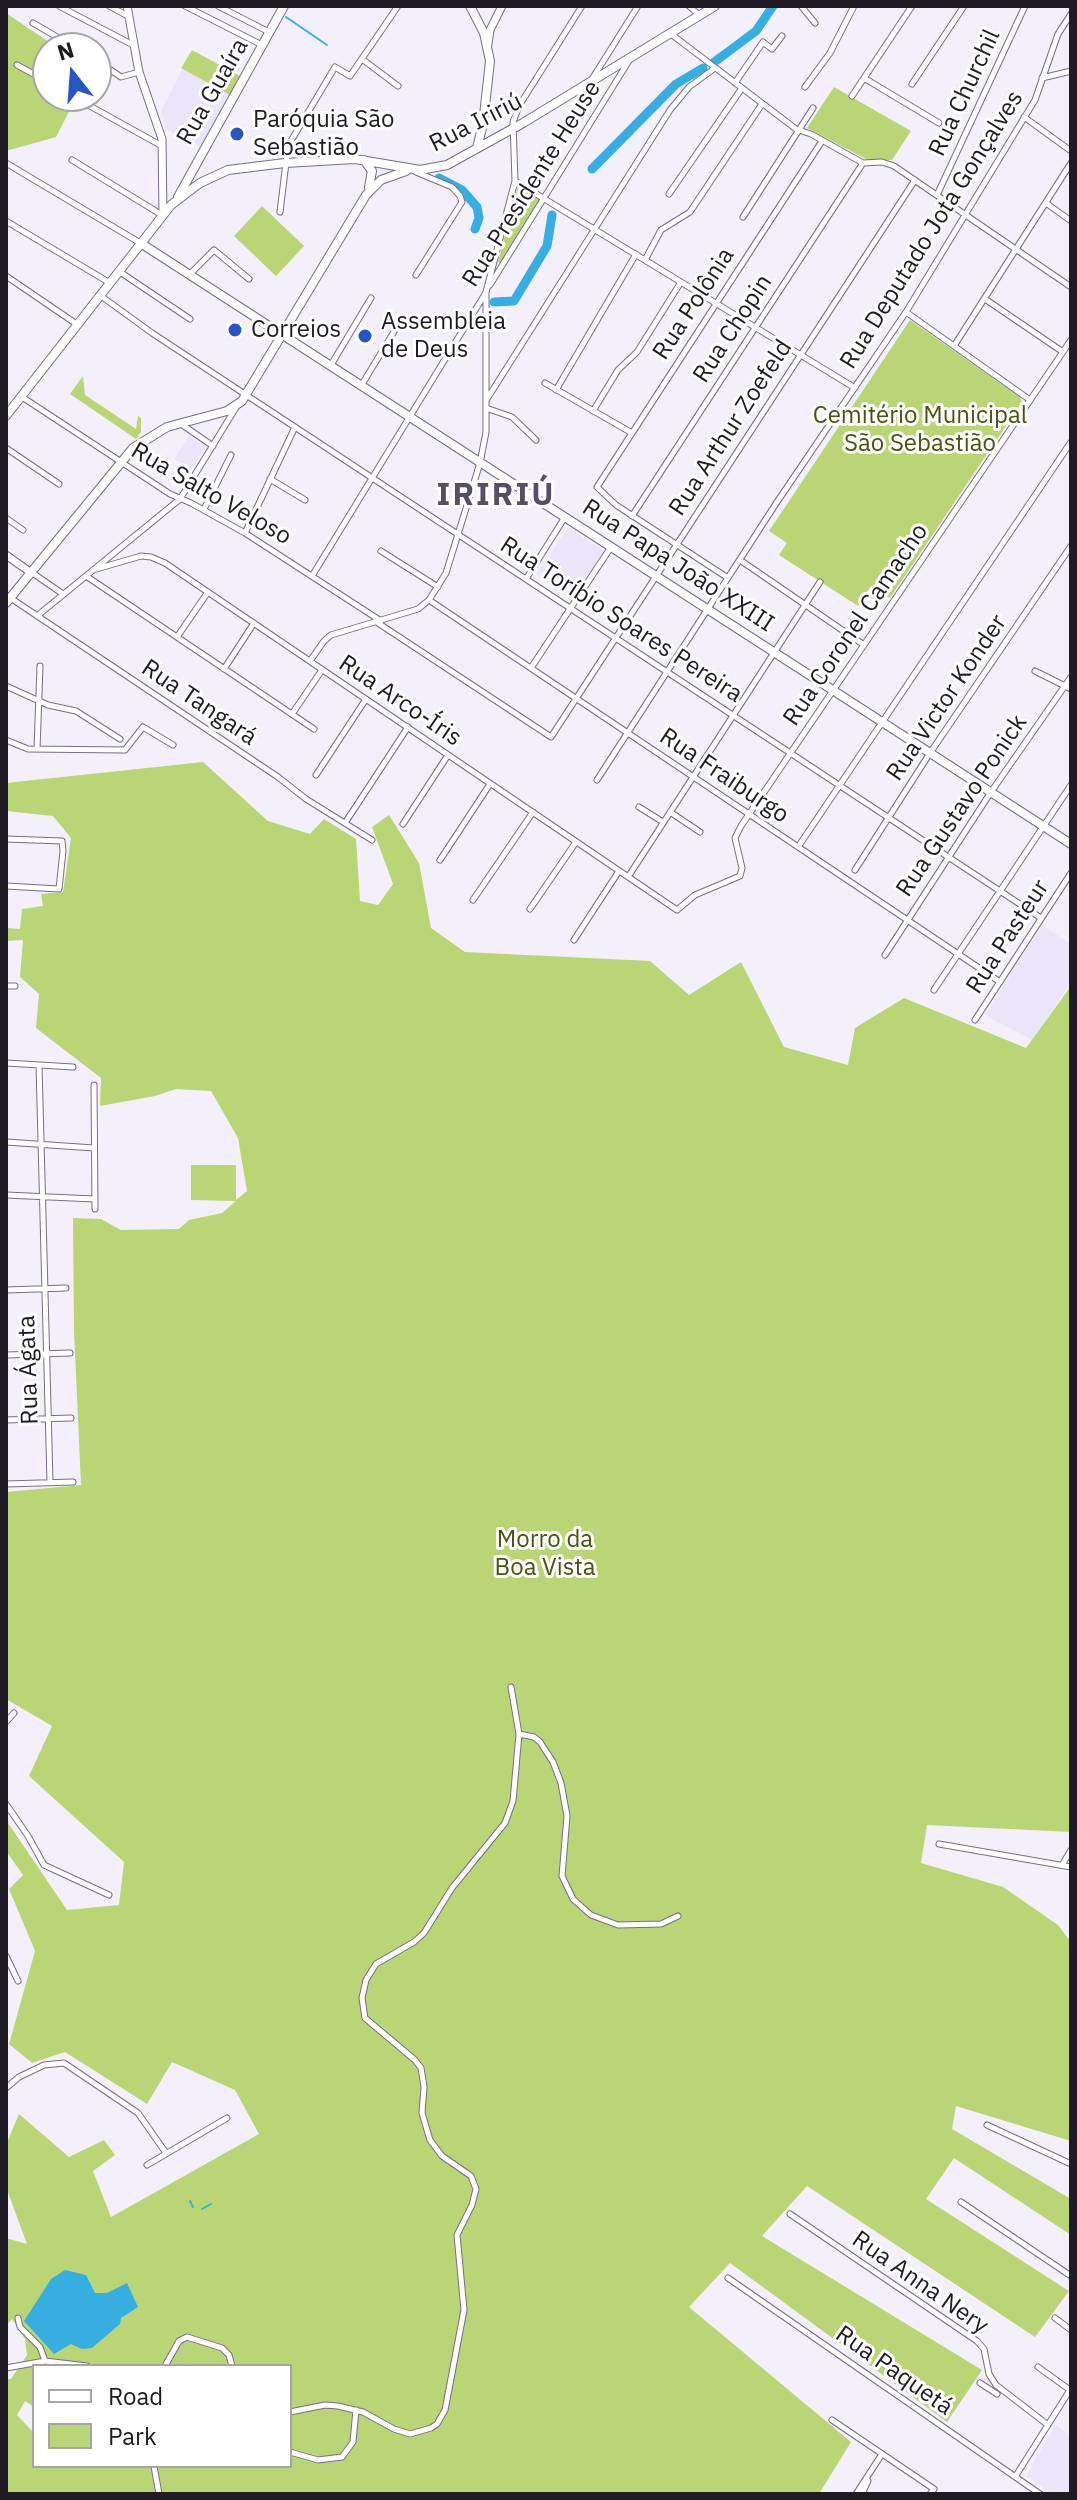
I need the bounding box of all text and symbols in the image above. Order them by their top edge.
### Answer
street label: Rua Churchil [923,25,1007,161]
north arrow [32,32,112,112]
text: N [54,34,77,67]
street label: Rua Guaíra [171,34,255,150]
street label: Rua Presidente Heuse [457,76,607,292]
street label: Rua Deputado Jota Gonçalves [834,86,1030,374]
street label: Rua Iririú [425,87,527,159]
place label: Paróquia São Sebastião [253,106,394,162]
marker: Paróquia São Sebastião [228,125,246,143]
street label: Rua Polônia [647,243,741,365]
street label: Rua Chopin [687,270,779,388]
place label: Assembleia de Deus [381,308,506,364]
place label: Correios [251,316,341,344]
marker: Correios [226,321,244,339]
marker: Assembleia de Deus [356,327,374,345]
street label: Rua Arthur Zoefeld [663,335,799,521]
park label: Cemitério Municipal São Sebastião [813,402,1027,458]
street label: Rua Salto Veloso [126,436,296,552]
district label: IRIRIÚ [437,477,555,515]
street label: Rua Papa João XXIII [577,493,779,639]
street label: Rua Coronel Camacho [778,518,934,732]
street label: Rua Toríbio Soares Pereira [495,531,747,709]
street label: Rua Victor Konder [881,610,1013,786]
street label: Rua Arco-Íris [333,649,467,753]
street label: Rua Tangará [136,654,262,752]
street label: Rua Gustavo Ponick [891,710,1033,902]
street label: Rua Fraiburgo [654,722,794,830]
street label: Rua Pasteur [961,875,1055,999]
street label: Rua Ágata [13,1315,45,1425]
park label: Morro da Boa Vista [495,1526,595,1582]
street label: Rua Anna Nery [846,2225,994,2341]
street label: Rua Paquetá [830,2320,958,2422]
legend [32,2364,292,2468]
text: Road [108,2380,163,2412]
text: Park [108,2420,157,2452]

